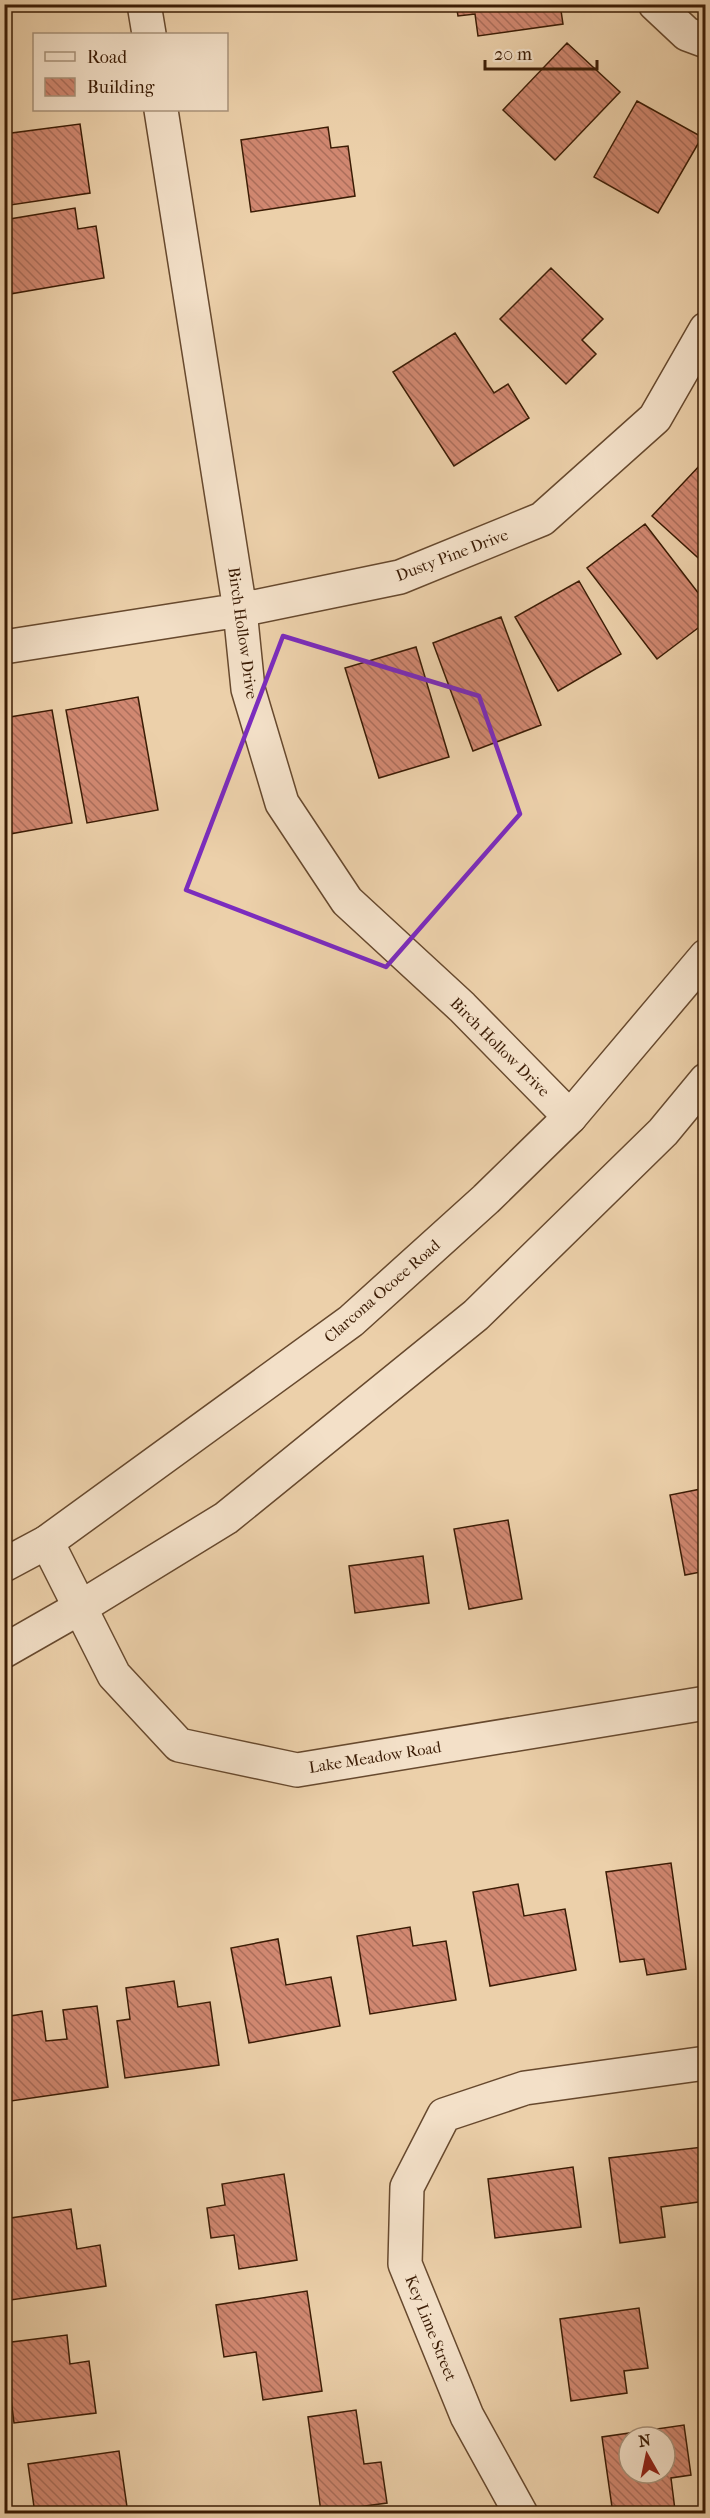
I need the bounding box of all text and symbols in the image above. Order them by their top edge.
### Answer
legend [33,33,228,111]
scale bar [485,33,598,71]
text: 20 m [494,44,532,65]
text: Road [87,47,127,68]
text: Building [87,77,155,98]
street label: Dusty Pine Drive [393,525,511,585]
street label: Birch Hollow Drive [224,566,262,700]
street label: Birch Hollow Drive [446,993,554,1101]
street label: Clarcona Ocoee Road [320,1235,444,1346]
street label: Lake Meadow Road [308,1737,443,1777]
street label: Key Lime Street [401,2272,461,2384]
north arrow [617,2425,677,2485]
text: N [637,2430,653,2451]

